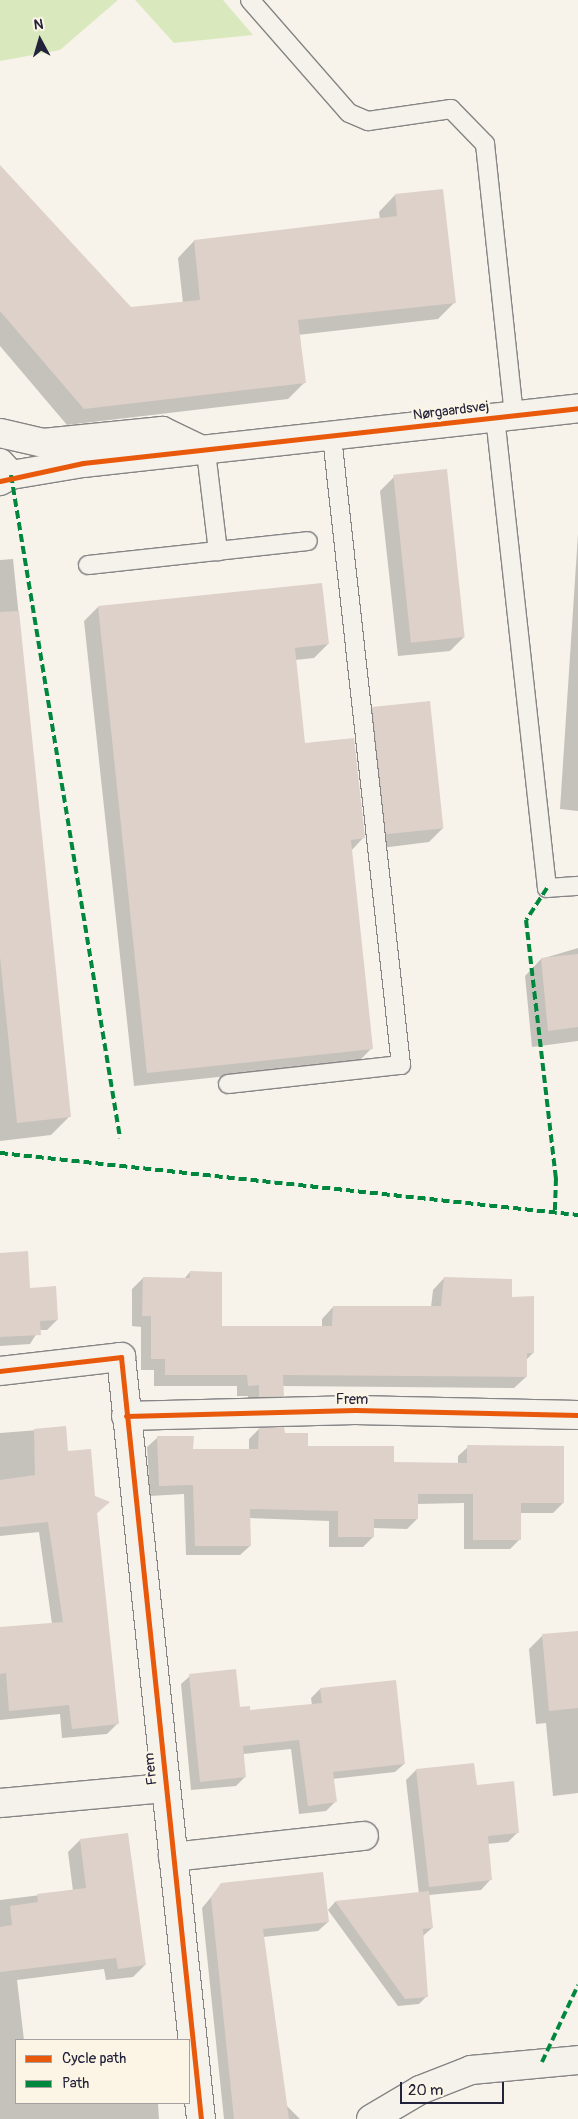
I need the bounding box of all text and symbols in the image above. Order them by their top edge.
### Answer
north arrow [15,15,65,65]
text: N [33,16,44,34]
street label: Nørgaardsvej [412,398,490,424]
street label: Frem [336,1392,368,1408]
street label: Frem [141,1752,161,1786]
legend [15,2039,190,2104]
text: Cycle path [62,2049,126,2068]
scale bar [403,2072,507,2104]
text: Path [62,2074,89,2093]
text: 20 m [408,2081,443,2100]

